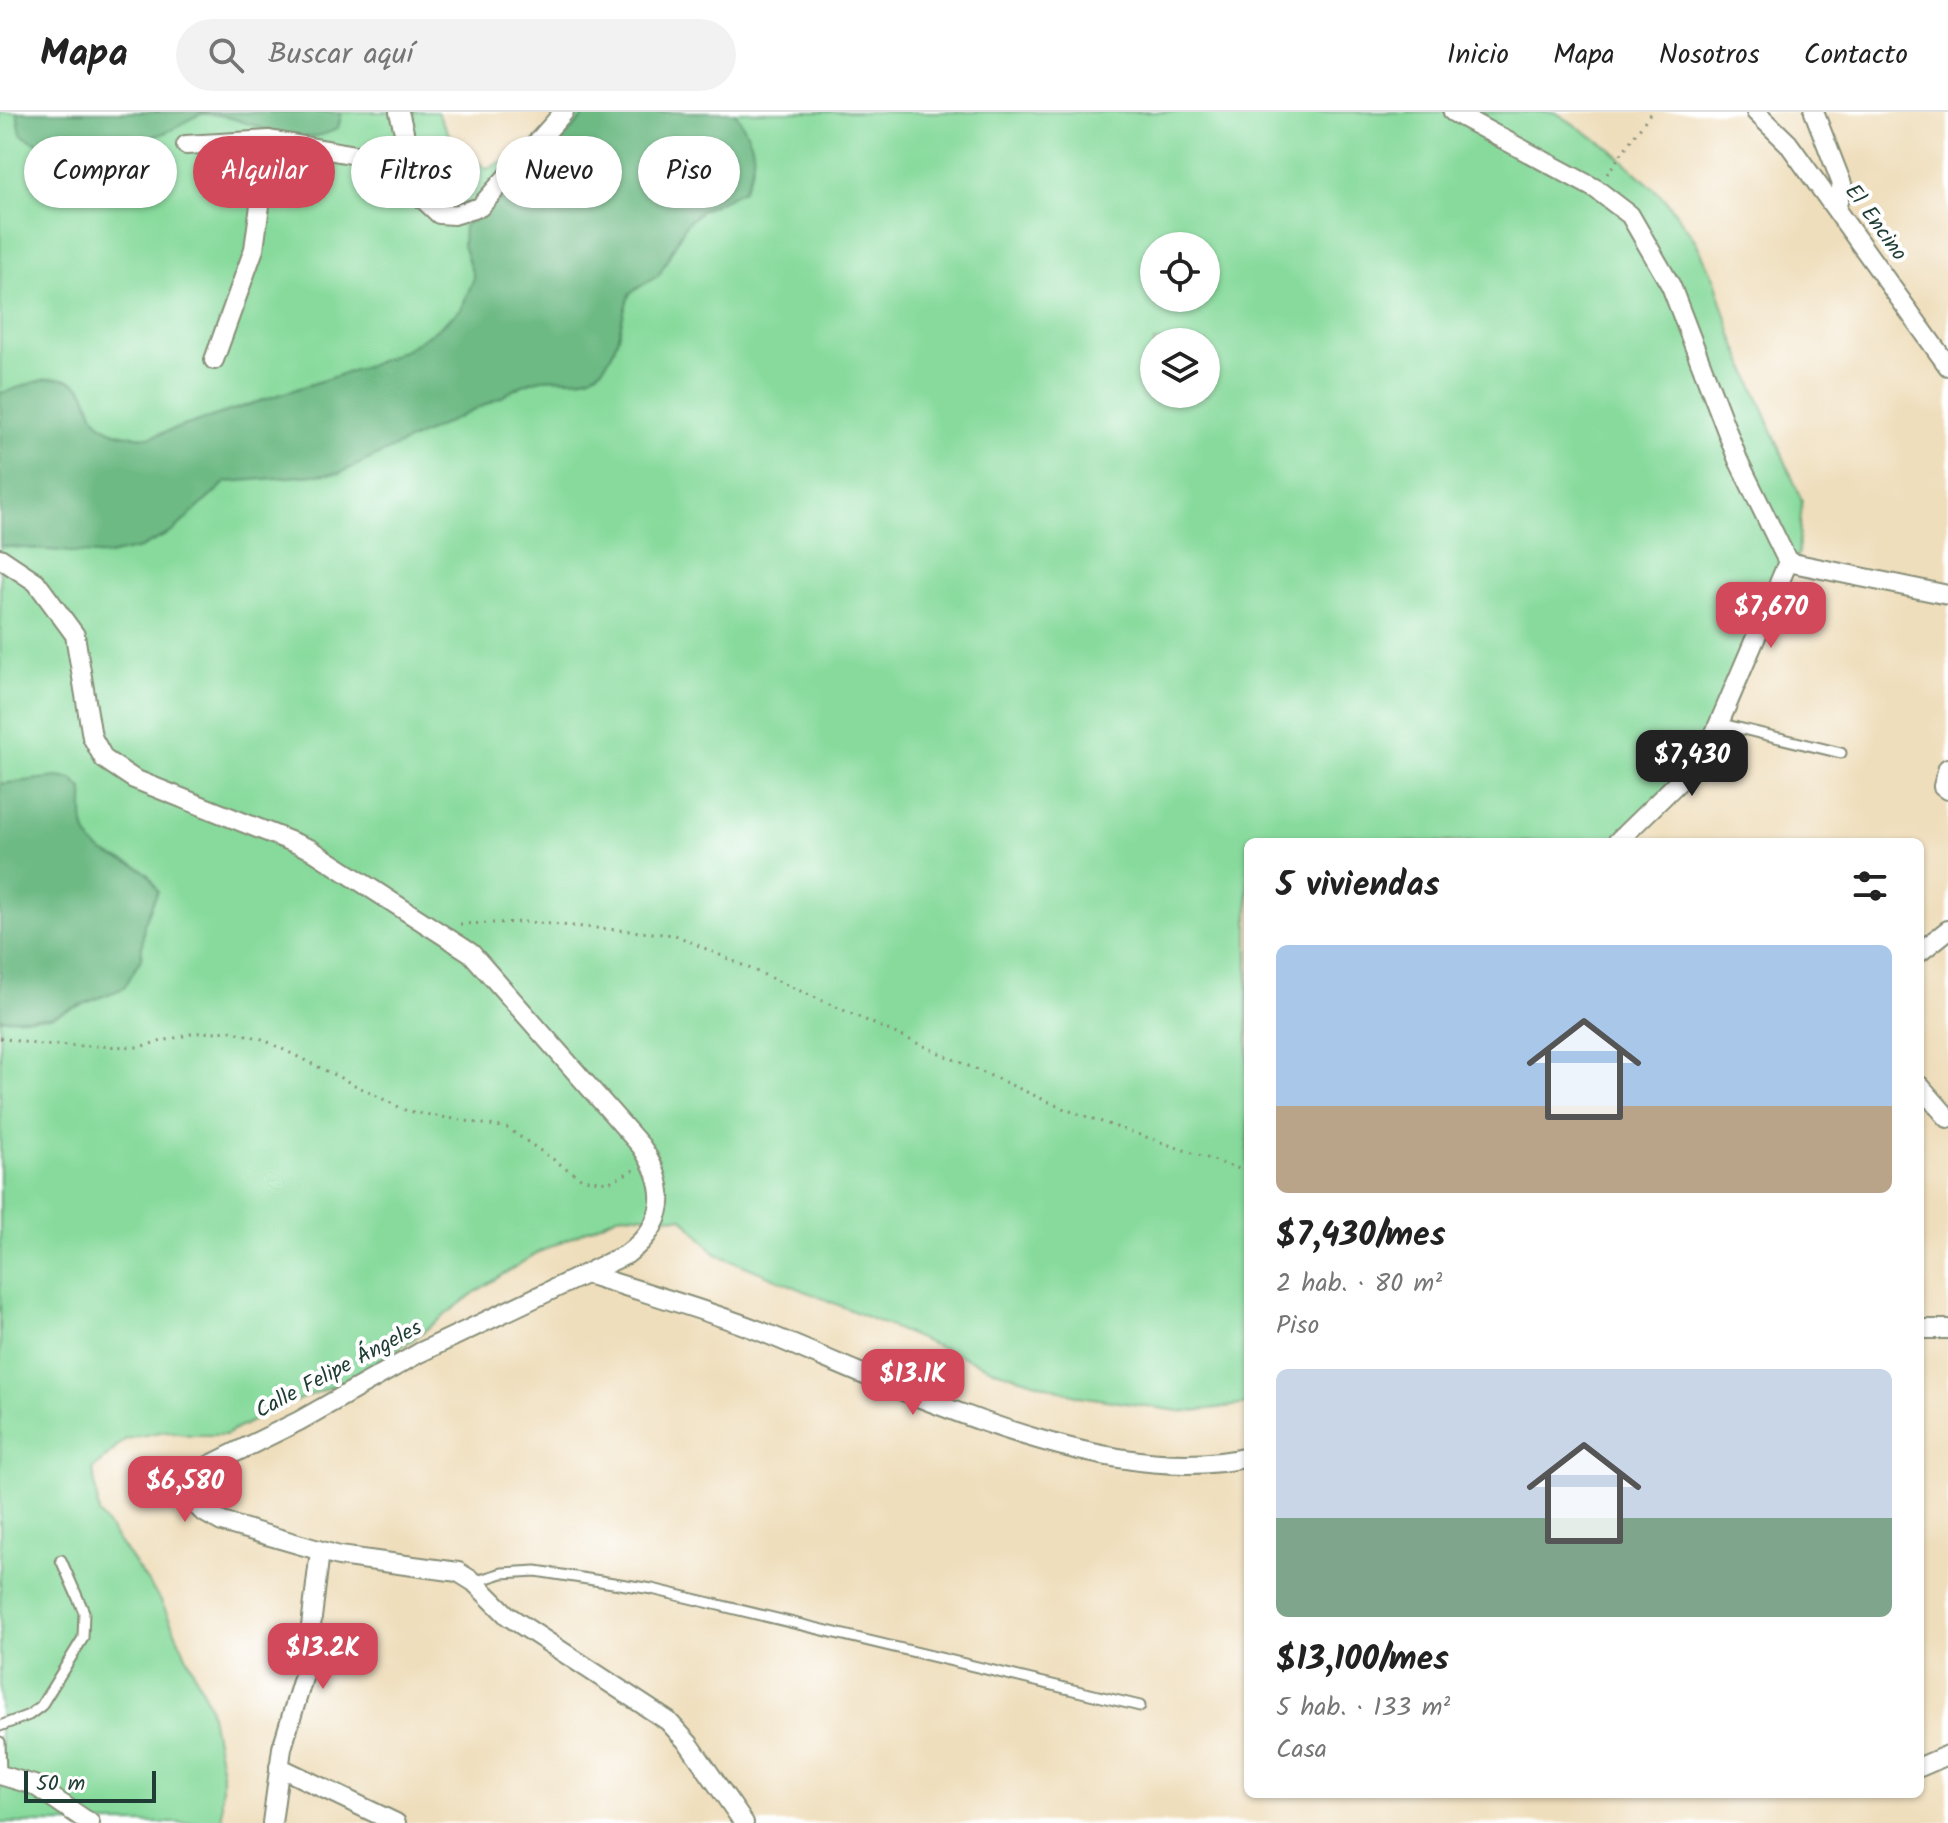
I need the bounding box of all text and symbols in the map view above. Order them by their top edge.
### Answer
search box [176,19,736,91]
text: Mapa [40,25,128,85]
text: Buscar aquí [268,31,414,79]
icon: search [204,33,248,77]
text: Inicio [1447,33,1509,78]
text: Mapa [1553,33,1615,78]
text: Nosotros [1659,33,1760,78]
text: Contacto [1804,33,1908,78]
chip: Comprar [24,136,177,208]
chip: Alquilar [193,136,335,208]
chip: Filtros [351,136,480,208]
chip: Nuevo [496,136,622,208]
chip: Piso [638,136,740,208]
street label: El Encino [1835,177,1915,269]
map controls [1140,232,1220,408]
button: locate [1140,232,1220,312]
button: layers [1140,328,1220,408]
pin: $7,670 [1706,582,1836,650]
text: $7,670 [1734,587,1808,629]
pin: $7,430 [1627,730,1757,798]
text: $7,430 [1654,735,1730,777]
text: 5 viviendas [1276,859,1440,913]
icon: filters [1848,864,1892,908]
icon: home [1512,997,1656,1141]
text: $7,430/mes [1276,1209,1446,1263]
text: 2 hab. · 80 m² [1276,1263,1442,1305]
text: Piso [1276,1305,1319,1347]
street label: Calle Felipe Ángeles [249,1311,429,1429]
pin: $13.1K [848,1349,978,1417]
text: $13.1K [879,1354,947,1396]
icon: home [1512,1421,1656,1565]
pin: $6,580 [120,1456,250,1524]
text: $6,580 [146,1461,224,1503]
pin: $13.2K [258,1623,388,1691]
text: $13.2K [286,1628,360,1670]
text: $13,100/mes [1276,1633,1449,1687]
text: 5 hab. · 133 m² [1276,1687,1450,1729]
text: Casa [1276,1729,1327,1771]
scale bar [24,1767,156,1803]
text: 50 m [36,1767,85,1802]

